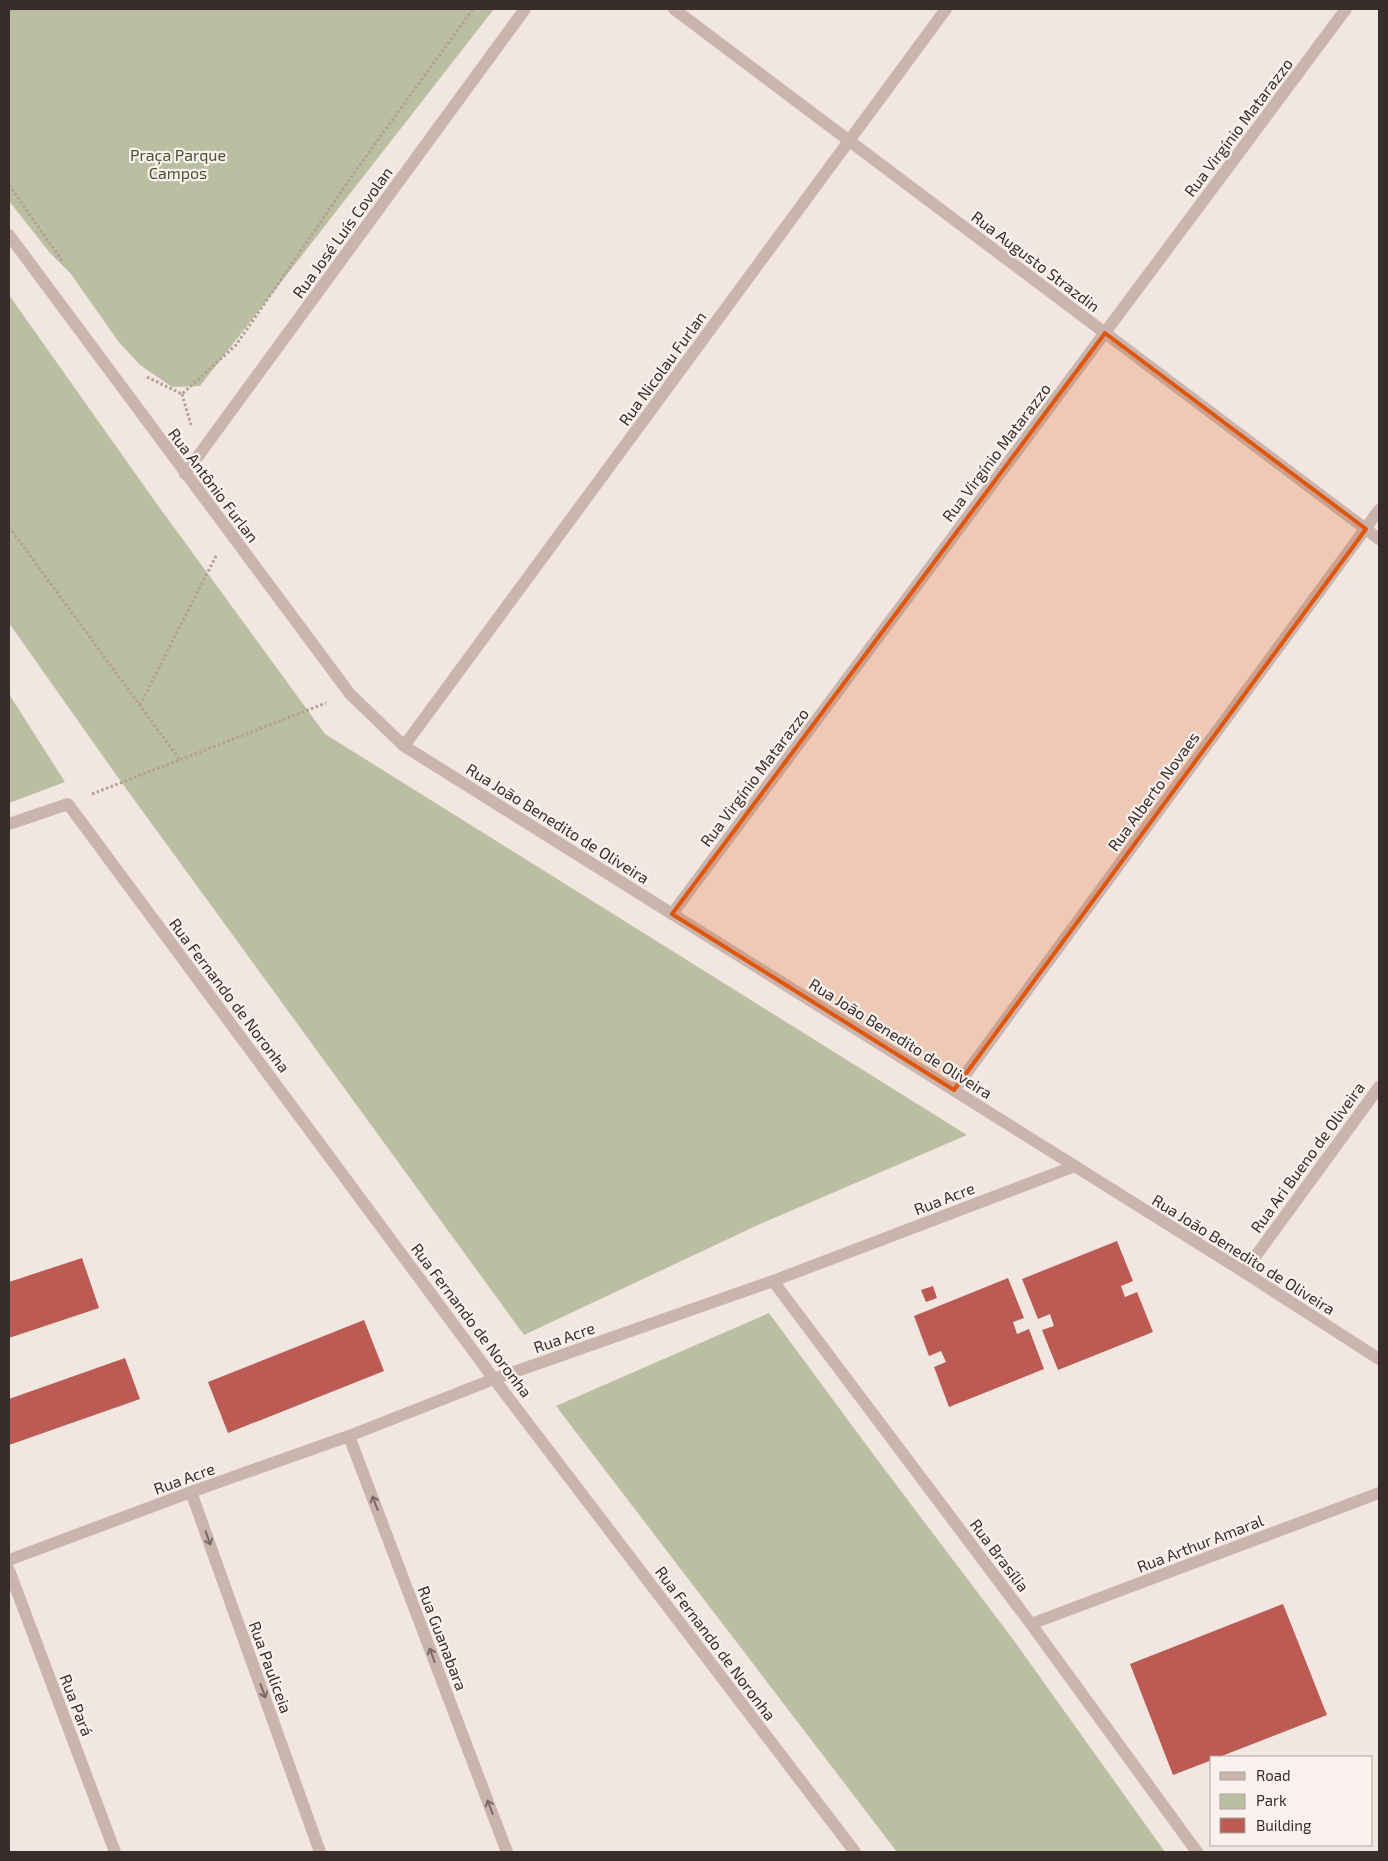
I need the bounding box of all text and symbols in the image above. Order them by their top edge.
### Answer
street label: Rua Virgínio Matarazzo [1180,54,1296,200]
park label: Praça Parque Campos [130,145,226,182]
street label: Rua José Luís Covolan [288,163,396,301]
street label: Rua Augusto Strazdin [968,207,1104,315]
street label: Rua Nicolau Furlan [614,307,710,429]
street label: Rua Virgínio Matarazzo [938,379,1054,525]
street label: Rua Antônio Furlan [165,424,263,546]
street label: Rua Virgínio Matarazzo [696,704,812,850]
street label: Rua Alberto Novaes [1103,728,1203,854]
street label: Rua João Benedito de Oliveira [463,759,653,887]
street label: Rua Fernando de Noronha [166,914,294,1076]
street label: Rua João Benedito de Oliveira [806,974,996,1102]
street label: Rua Ari Bueno de Oliveira [1246,1078,1368,1236]
street label: Rua Acre [911,1178,977,1218]
street label: Rua João Benedito de Oliveira [1149,1190,1339,1318]
street label: Rua Fernando de Noronha [408,1239,536,1401]
street label: Rua Acre [531,1318,597,1356]
street label: Rua Acre [151,1458,217,1498]
one-way arrow [369,1496,379,1511]
street label: Rua Arthur Amaral [1134,1510,1266,1576]
street label: Rua Brasília [967,1515,1033,1595]
one-way arrow [204,1530,213,1545]
street label: Rua Fernando de Noronha [652,1562,780,1724]
street label: Rua Guanabara [414,1583,472,1693]
street label: Rua Pauliceia [246,1618,296,1716]
one-way arrow [427,1648,436,1663]
street label: Rua Pará [57,1671,97,1739]
one-way arrow [259,1683,268,1698]
legend [1210,1756,1373,1846]
text: Road [1256,1766,1291,1784]
text: Park [1256,1791,1287,1809]
one-way arrow [485,1799,494,1815]
text: Building [1256,1816,1312,1834]

